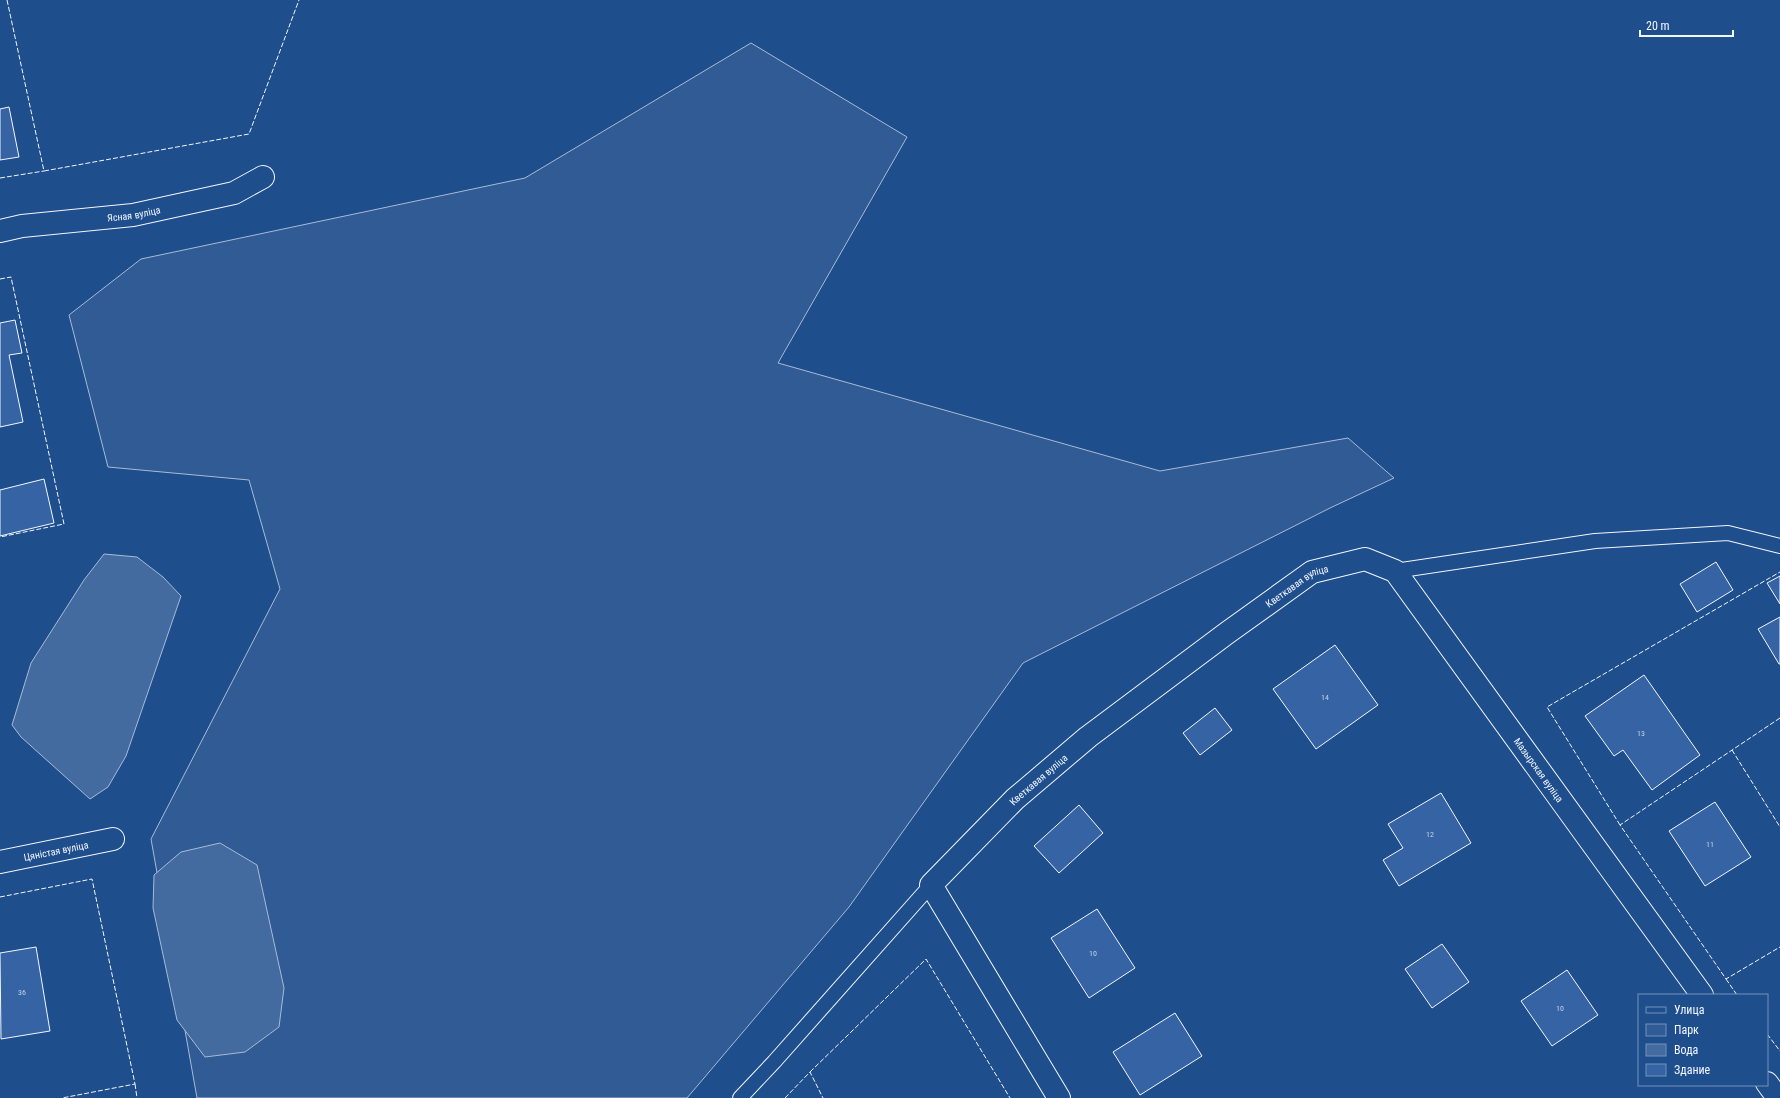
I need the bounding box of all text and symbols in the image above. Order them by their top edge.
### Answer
scale bar [1640,12,1733,38]
text: 20 m [1646,19,1670,33]
street label: Ясная вуліца [107,204,161,223]
street label: Кветкавая вуліца [1263,563,1330,609]
house number: 14 [1321,693,1329,702]
house number: 13 [1637,729,1645,738]
street label: Мазырская вуліца [1512,736,1566,804]
street label: Кветкавая вуліца [1007,752,1069,807]
house number: 12 [1426,830,1434,839]
street label: Цяністая вуліца [23,839,89,863]
house number: 11 [1706,840,1714,849]
house number: 10 [1089,949,1097,958]
house number: 36 [18,988,26,997]
legend [1638,994,1768,1086]
text: Улица [1674,1003,1705,1017]
house number: 10 [1556,1004,1564,1013]
text: Парк [1674,1023,1699,1037]
text: Вода [1674,1043,1699,1057]
text: Здание [1674,1063,1711,1077]

